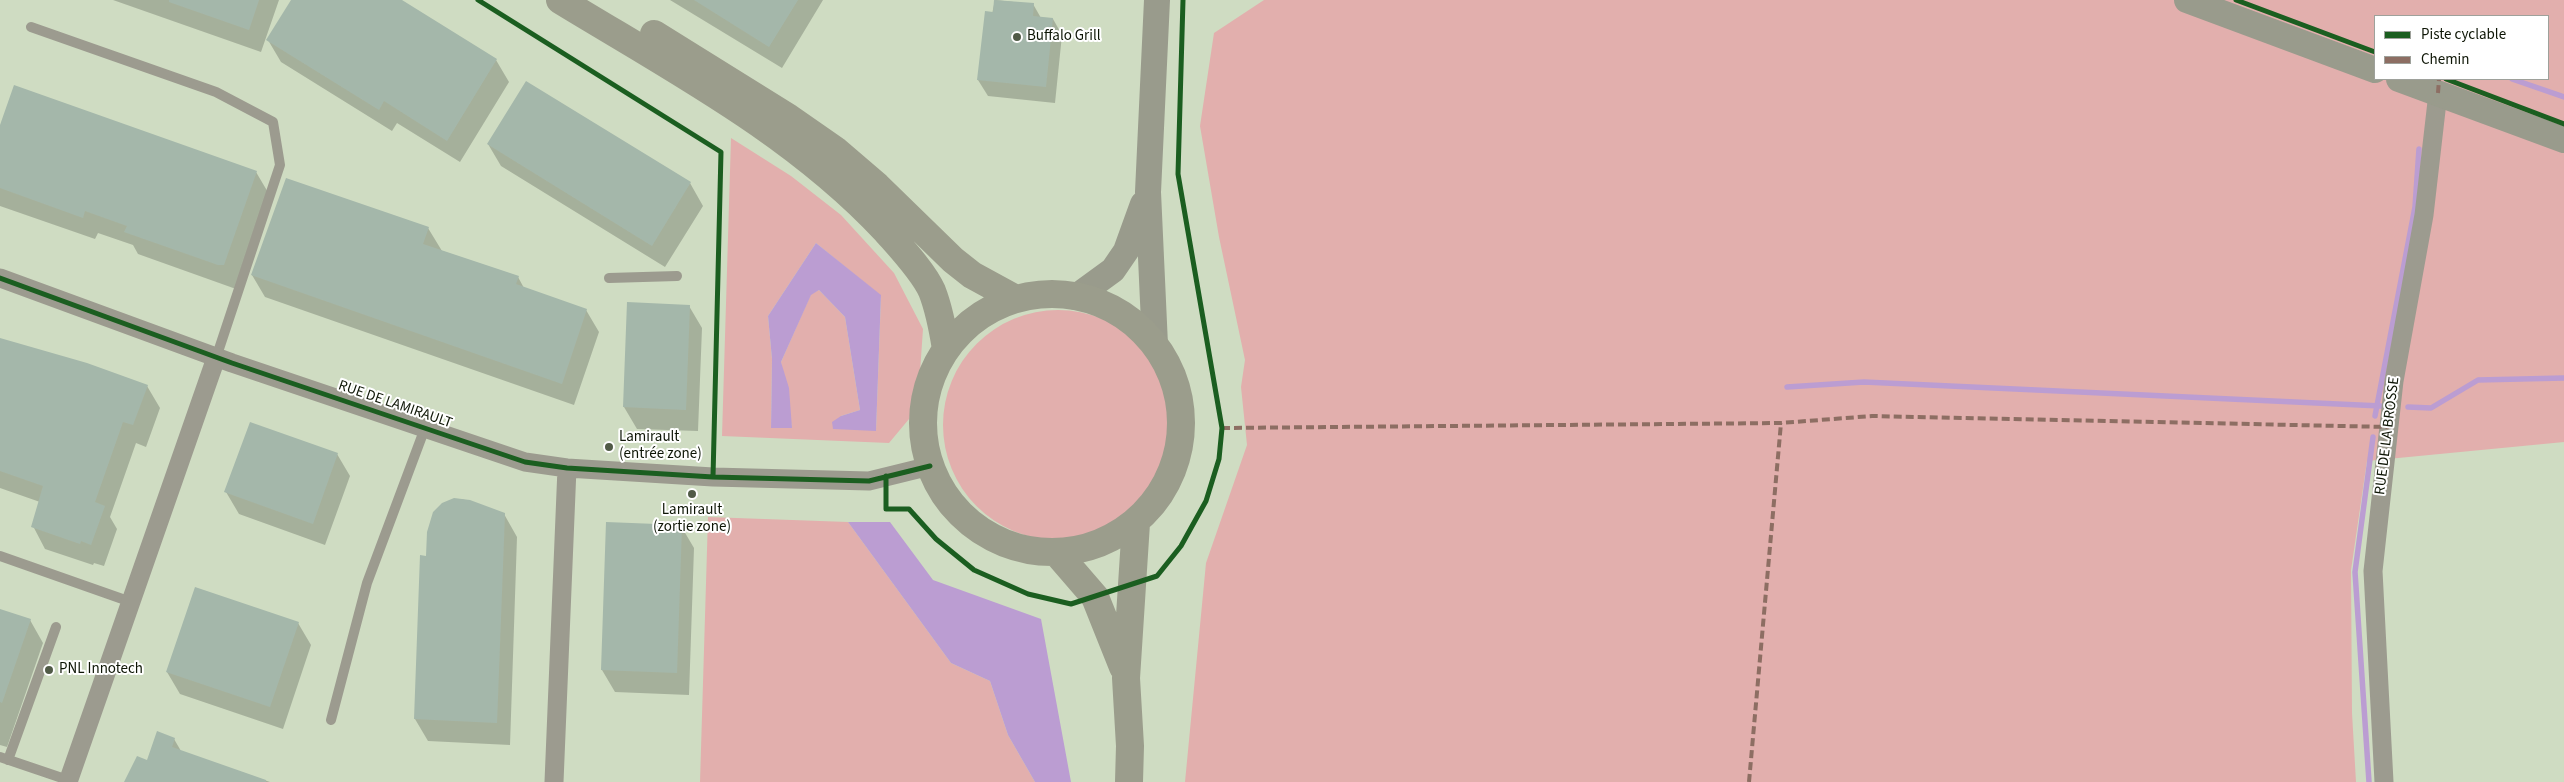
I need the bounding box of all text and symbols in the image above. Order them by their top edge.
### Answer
legend [2374,15,2549,80]
text: Piste cyclable [2421,24,2506,45]
place label: Buffalo Grill [1027,28,1101,46]
marker: Buffalo Grill [1011,31,1023,43]
text: Chemin [2421,49,2470,70]
street label: RUE DE LA BROSSE [2372,376,2404,496]
street label: RUE DE LAMIRAULT [336,377,454,433]
place label: Lamirault (entrée zone) [619,429,702,464]
marker: Lamirault (entrée zone) [603,441,615,453]
marker: Lamirault (zortie zone) [686,488,698,500]
place label: Lamirault (zortie zone) [653,502,731,537]
place label: PNL Innotech [59,661,143,679]
marker: PNL Innotech [43,664,55,676]

